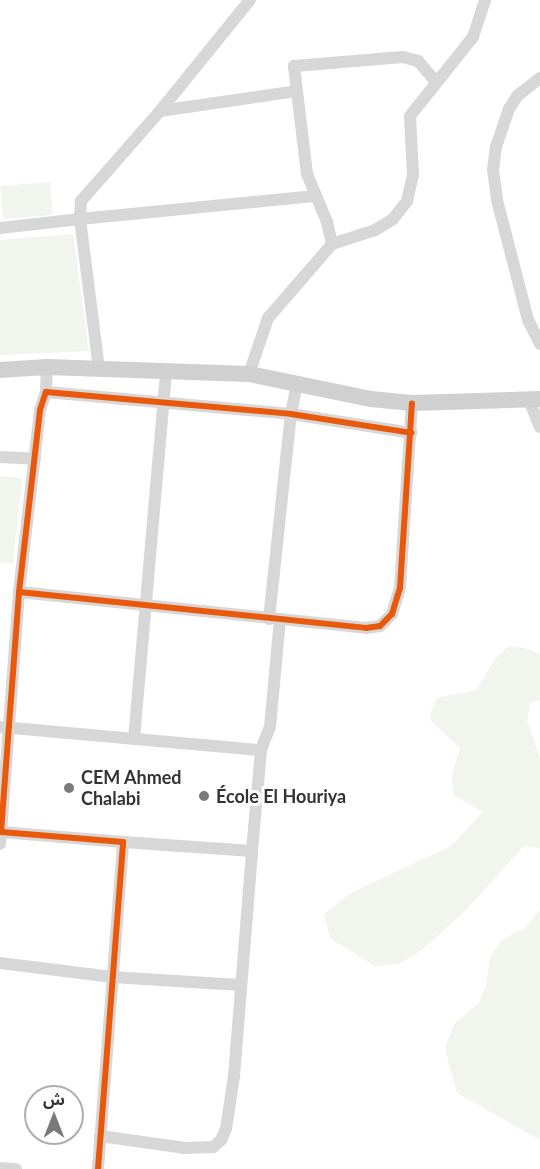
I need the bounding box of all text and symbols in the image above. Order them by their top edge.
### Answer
place label: CEM Ahmed Chalabi [81,767,182,810]
marker: CEM Ahmed Chalabi [62,781,76,795]
place label: École El Houriya [216,785,346,807]
marker: École El Houriya [197,789,211,803]
north arrow [24,1085,84,1145]
text: ش [43,1089,65,1108]

